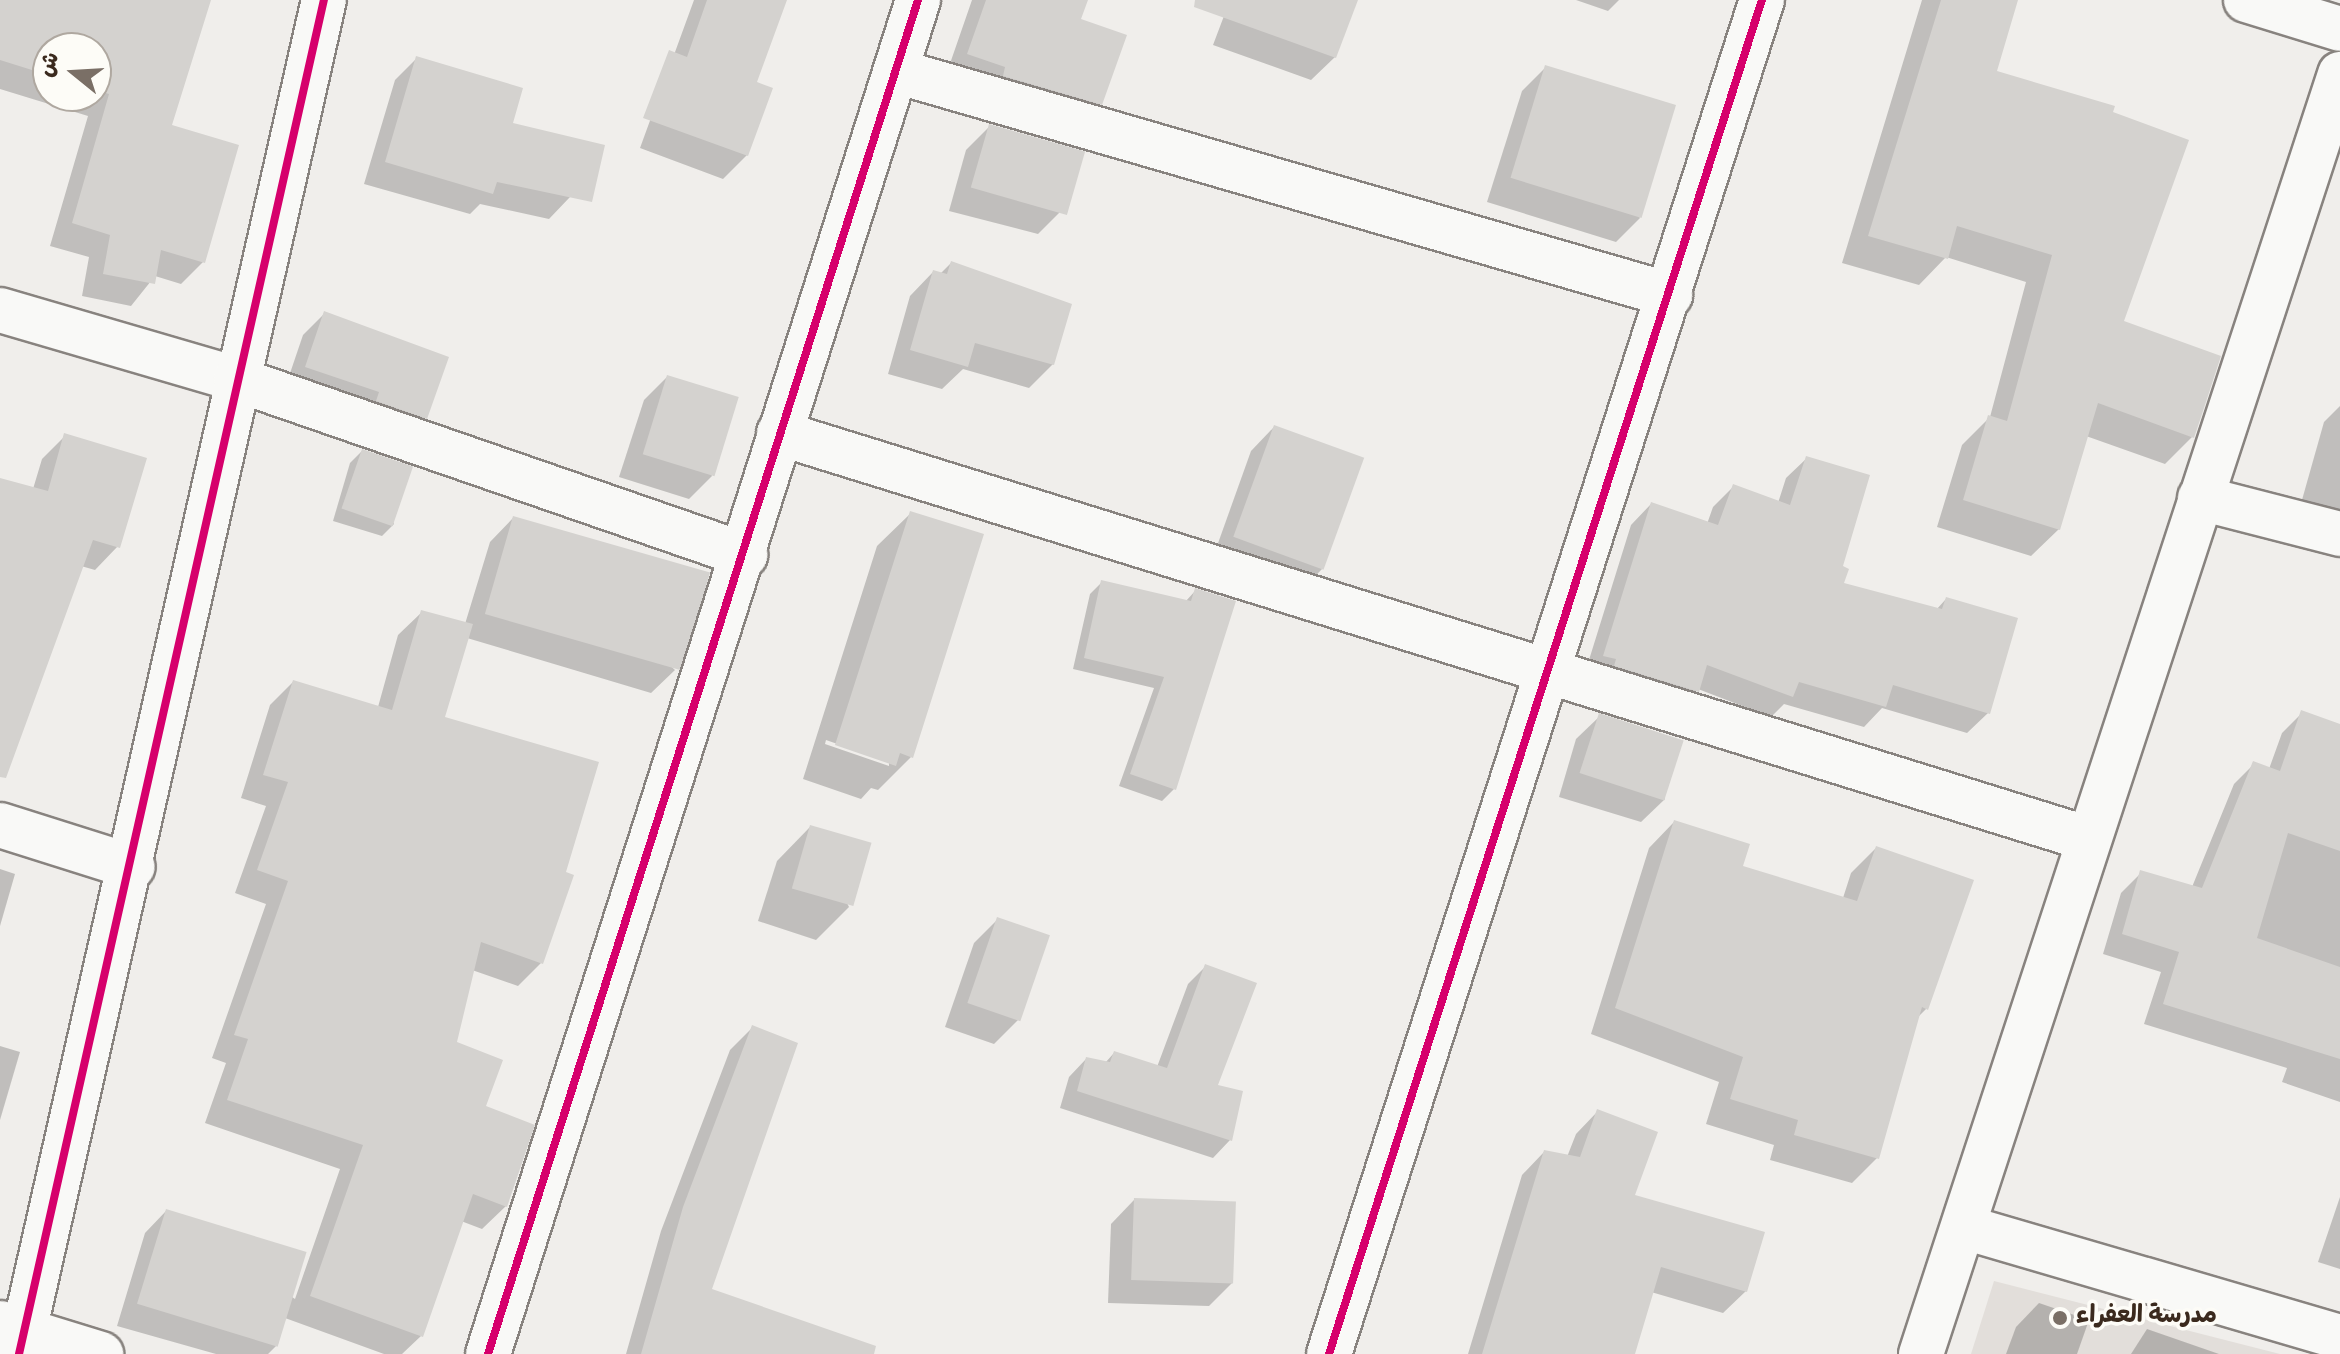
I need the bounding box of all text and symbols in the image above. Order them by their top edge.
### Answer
north arrow [32,32,112,112]
text: ش [35,50,67,81]
place label: مدرسة العفراء [2076,1304,2217,1332]
marker: مدرسة العفراء [2051,1309,2069,1327]

